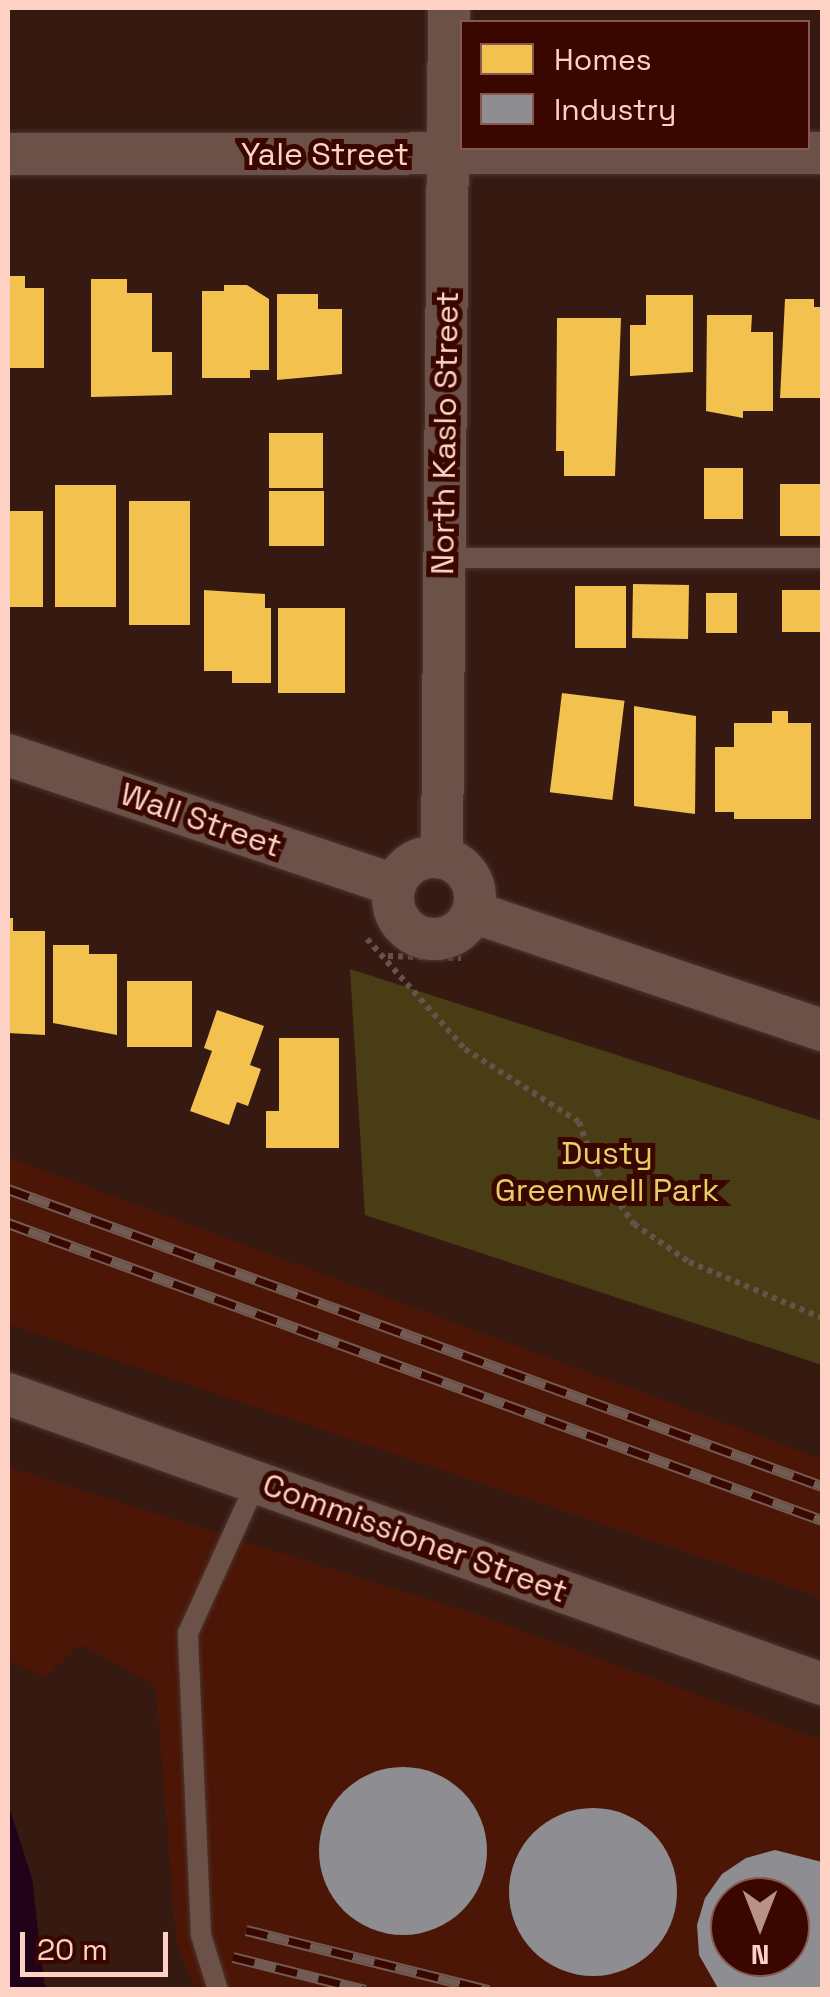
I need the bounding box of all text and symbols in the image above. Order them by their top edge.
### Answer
legend [460,20,810,150]
text: Homes [554,40,652,79]
text: Industry [554,90,676,129]
street label: Yale Street [241,135,409,173]
street label: North Kaslo Street [423,291,467,575]
street label: Wall Street [115,775,287,865]
park label: Dusty Greenwell Park [495,1135,719,1210]
street label: Commissioner Street [258,1465,572,1611]
north arrow [710,1877,810,1977]
scale bar [25,1912,172,1974]
text: 20 m [37,1930,108,1969]
text: N [751,1937,769,1973]

